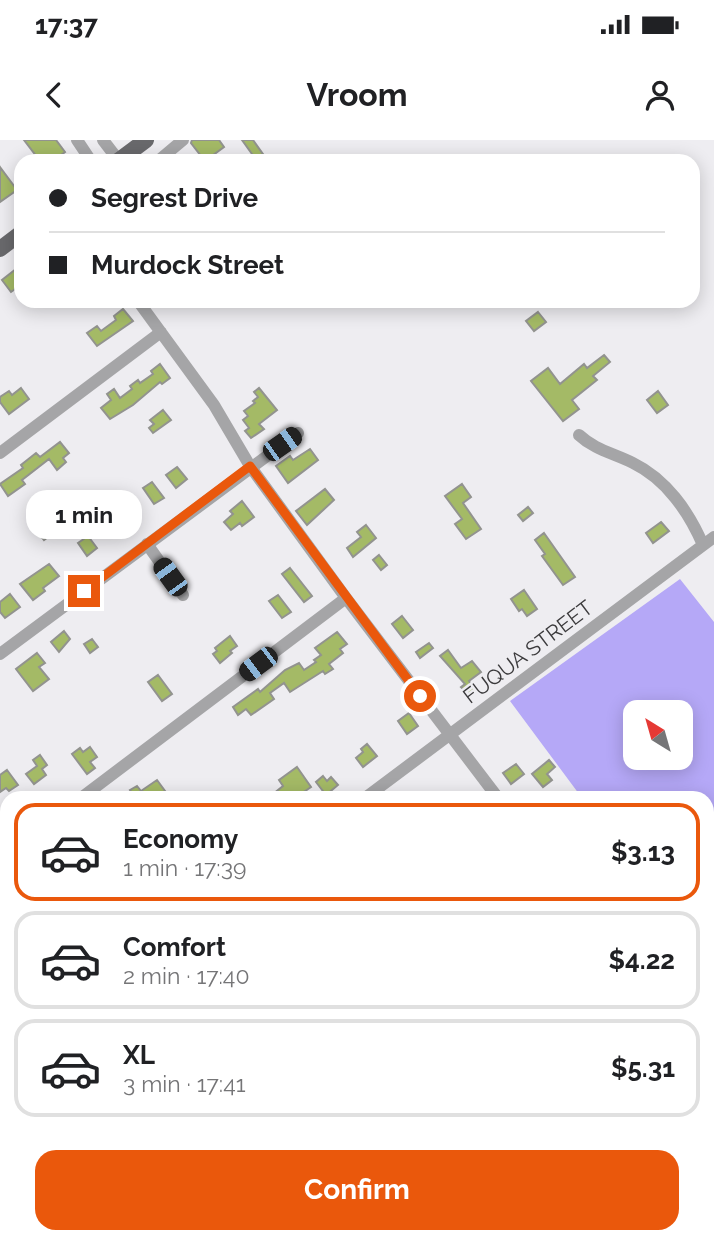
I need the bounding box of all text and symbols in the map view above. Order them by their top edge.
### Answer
text: 17:37 [35,10,98,40]
icon: back [35,76,73,114]
text: Vroom [306,76,408,113]
icon: person [641,76,679,114]
text: Segrest Drive [91,183,258,213]
text: Murdock Street [91,250,284,280]
car [259,423,306,465]
callout: 1 min [26,490,142,538]
text: 1 min [55,501,113,528]
car [150,554,191,600]
route end [68,575,100,607]
street label: FUQUA STREET [458,595,598,708]
car [235,643,282,685]
route start [404,680,436,712]
north arrow [623,700,693,770]
map controls [623,700,693,770]
icon: car [39,821,102,884]
text: Economy [123,824,238,854]
text: $3.13 [611,837,675,867]
text: 1 min · 17:39 [123,854,246,881]
icon: car [39,929,102,992]
text: Comfort [123,932,226,962]
text: $4.22 [608,945,675,975]
text: 2 min · 17:40 [123,962,249,989]
icon: car [39,1037,102,1100]
text: XL [123,1040,155,1070]
text: $5.31 [611,1053,675,1083]
text: 3 min · 17:41 [123,1070,246,1097]
button: Confirm [35,1150,679,1230]

